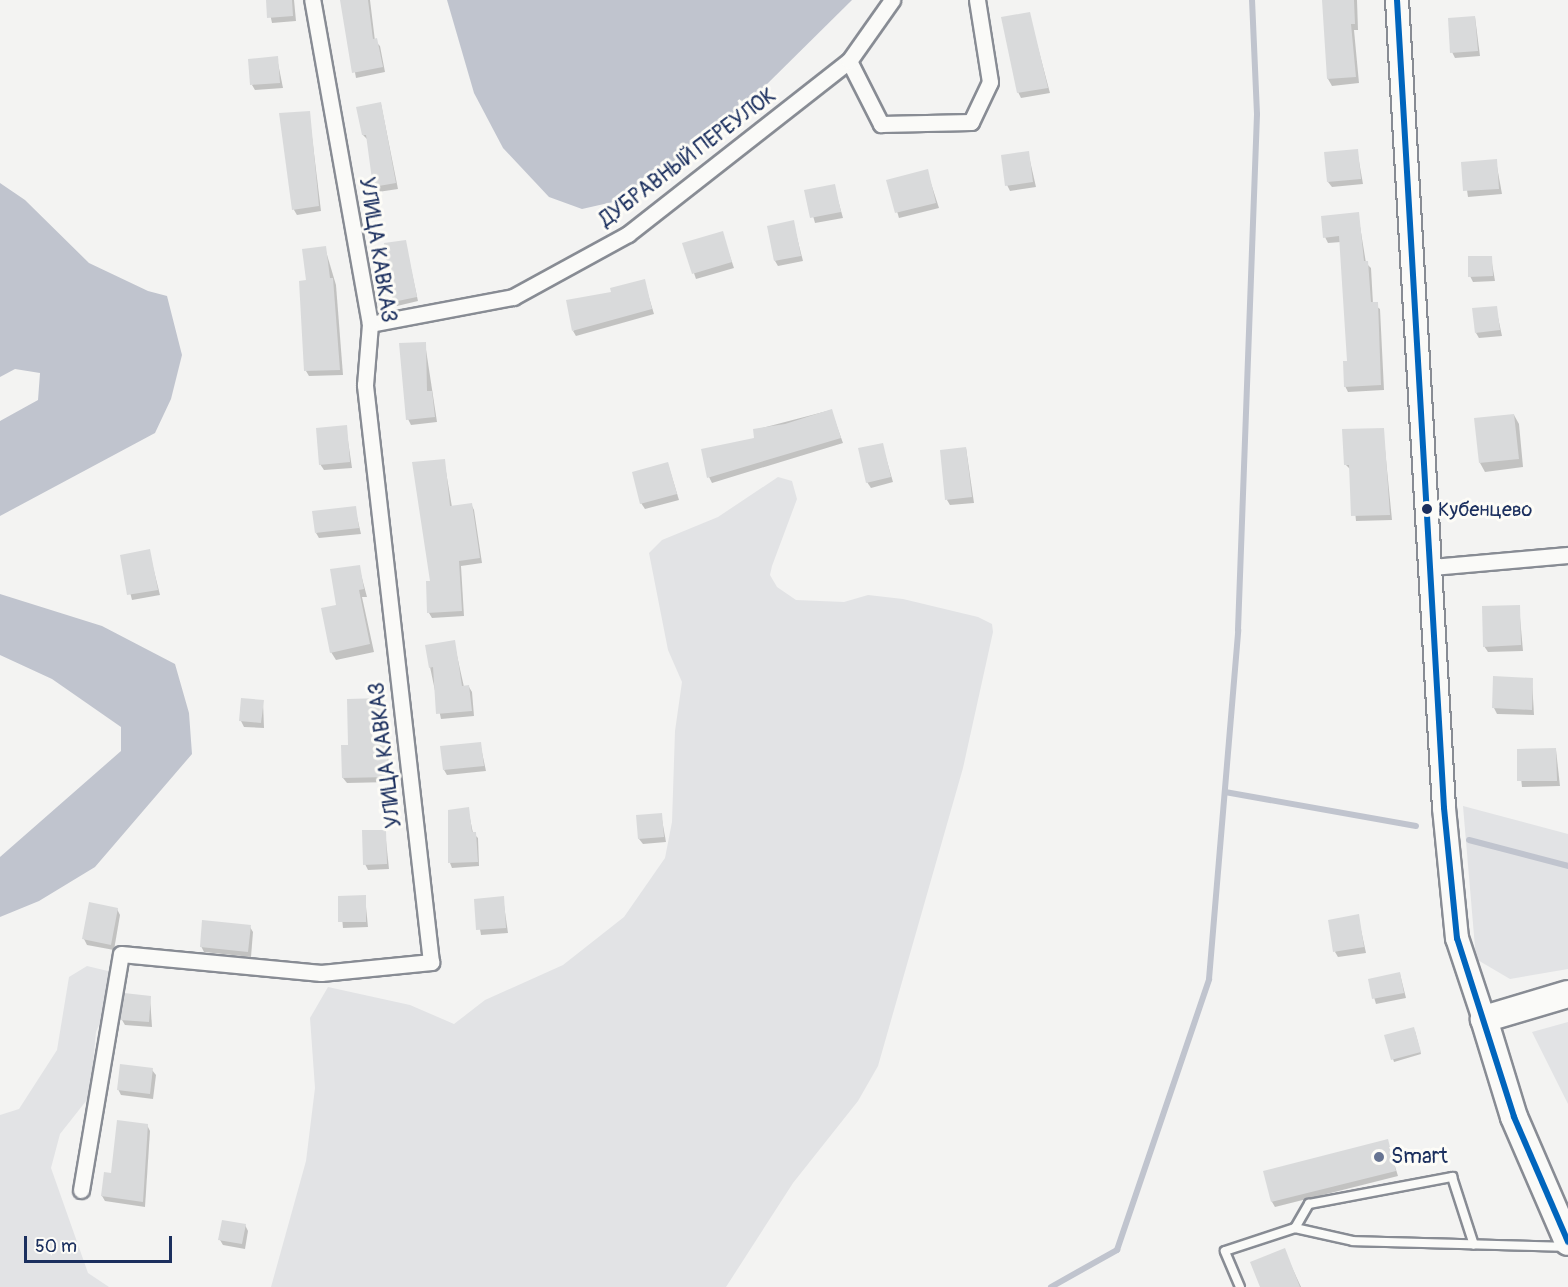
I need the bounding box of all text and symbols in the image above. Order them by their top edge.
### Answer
street label: ДУБРАВНЫЙ ПЕРЕУЛОК [595,83,781,233]
street label: УЛИЦА КАВКАЗ [353,176,401,324]
place label: Кубенцево [1438,497,1532,521]
marker: Кубенцево [1421,503,1433,515]
street label: УЛИЦА КАВКАЗ [365,681,407,829]
place label: Smart [1391,1144,1448,1170]
marker: Smart [1372,1150,1386,1164]
scale bar [27,1224,176,1262]
text: 50 m [35,1235,77,1258]

